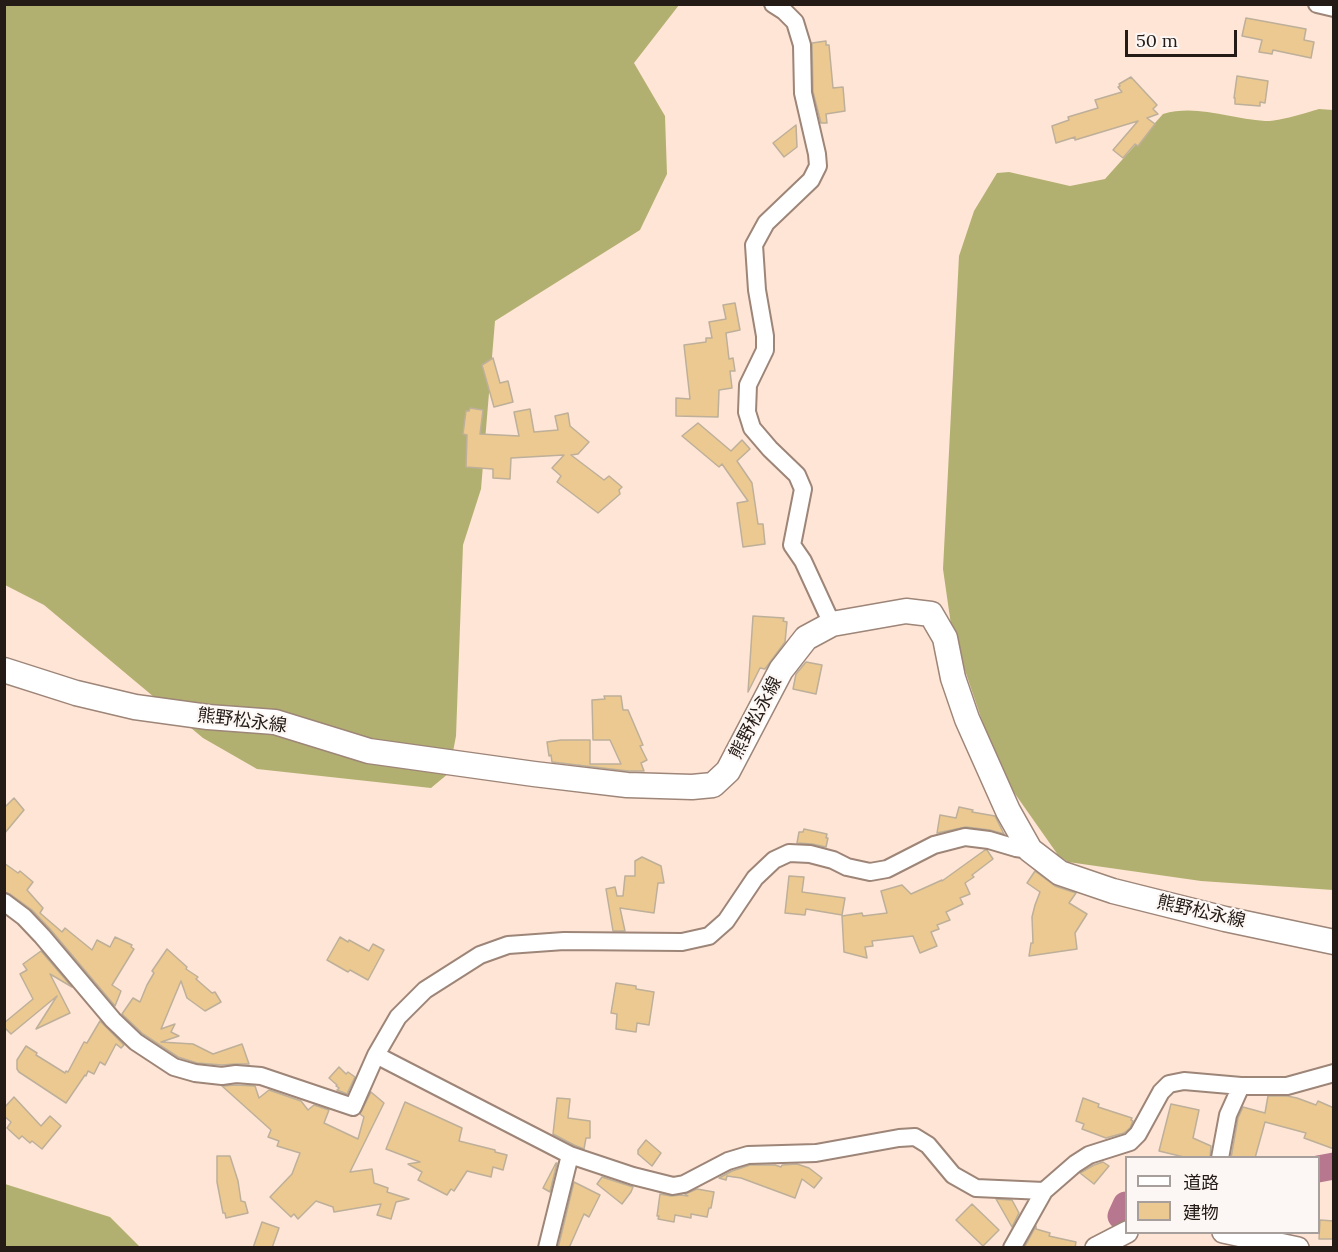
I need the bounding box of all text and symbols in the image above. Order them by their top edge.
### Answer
scale bar [1128,18,1240,56]
text: 50 m [1136,29,1178,52]
street label: 熊野松永線 [725,673,787,763]
street label: 熊野松永線 [196,705,288,737]
street label: 熊野松永線 [1155,891,1247,933]
legend [1125,1156,1320,1234]
text: 道路 [1183,1171,1219,1194]
text: 建物 [1183,1201,1219,1224]

